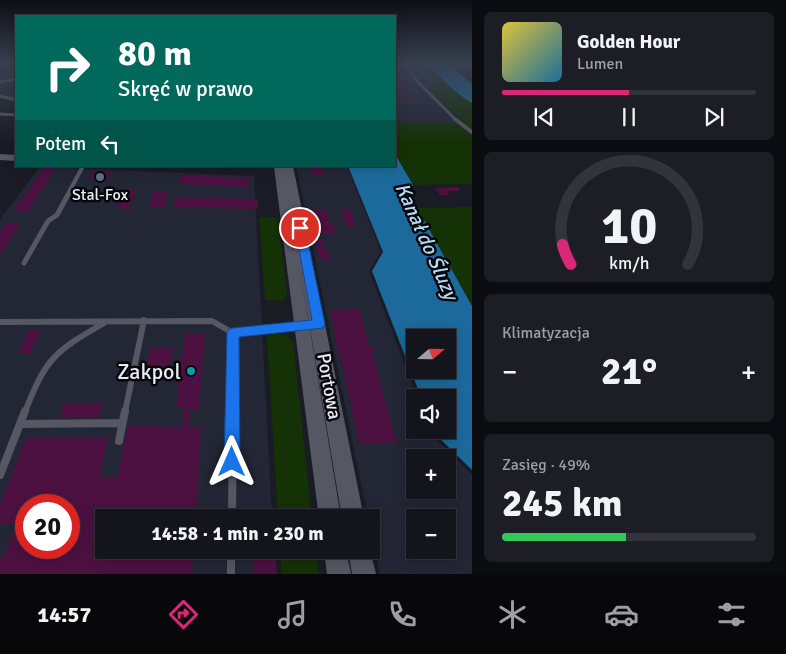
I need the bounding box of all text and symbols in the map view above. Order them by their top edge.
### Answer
text: Golden Hour [577,30,680,54]
text: 80 m [118,32,192,75]
icon: right [35,35,100,100]
text: Lumen [577,54,623,74]
text: Skręć w prawo [118,75,253,102]
icon: previous [530,103,558,131]
icon: pause [615,103,643,131]
icon: next [700,103,728,131]
icon: left [96,130,124,158]
text: Potem [35,132,86,156]
marker: Stal-Fox [94,171,106,183]
water label: Kanał do Śluzy [390,179,465,306]
place label: Stal-Fox [72,185,129,205]
text: 10 [601,194,657,258]
pin [279,207,321,249]
icon: arrive [286,214,314,242]
text: km/h [609,252,649,274]
text: Klimatyzacja [502,323,590,343]
north arrow [406,329,456,379]
map controls [406,329,456,559]
text: 21° [601,348,657,395]
street label: Portowa [311,351,347,421]
text: − [502,355,517,389]
text: + [741,355,756,389]
place label: Zakpol [117,358,181,385]
marker: Zakpol [185,365,197,377]
button: sound [406,389,456,439]
position arrow [205,435,257,487]
button: + [406,449,456,499]
text: Zasięg · 49% [502,455,590,475]
text: 245 km [502,480,623,527]
speed limit sign: 20 [15,494,80,559]
button: − [406,509,456,559]
text: 14:58 · 1 min · 230 m [151,522,324,546]
icon: directions [166,597,201,632]
icon: music [275,597,310,632]
icon: phone [385,597,420,632]
icon: climate [495,597,530,632]
icon: car [604,597,639,632]
icon: filters [714,597,749,632]
text: 14:57 [37,601,91,628]

